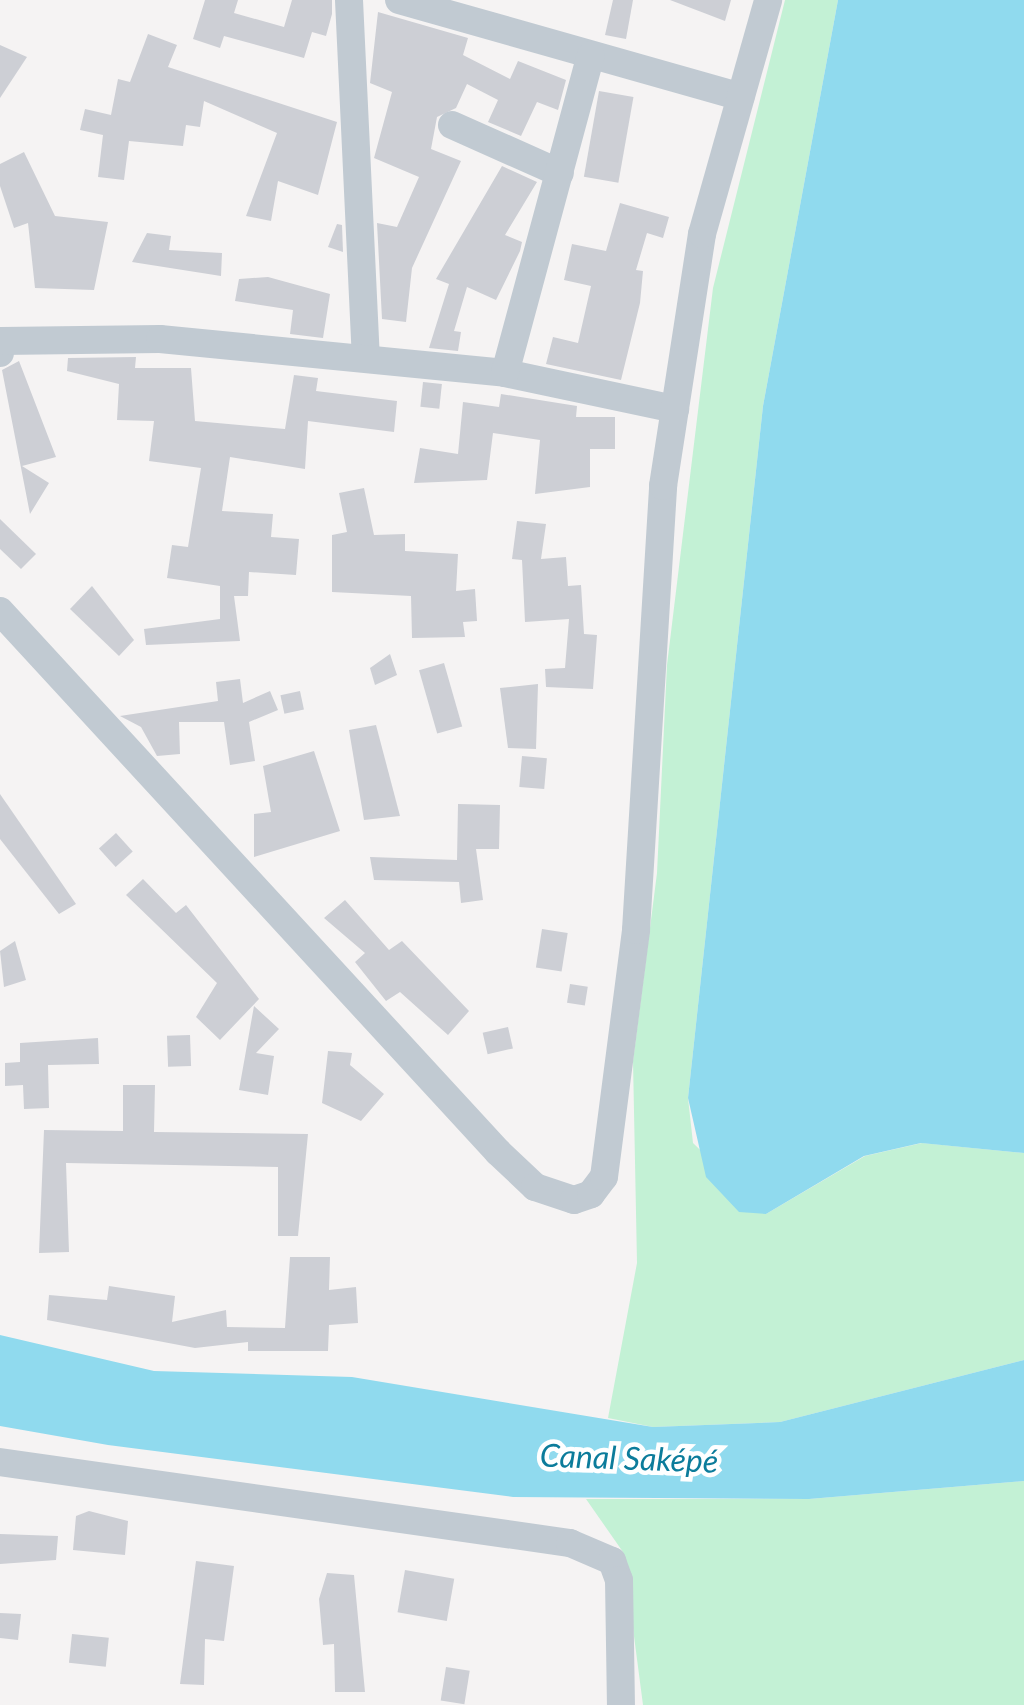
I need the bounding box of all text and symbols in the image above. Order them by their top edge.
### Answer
water label: Canal Saképé [539,1436,719,1480]

